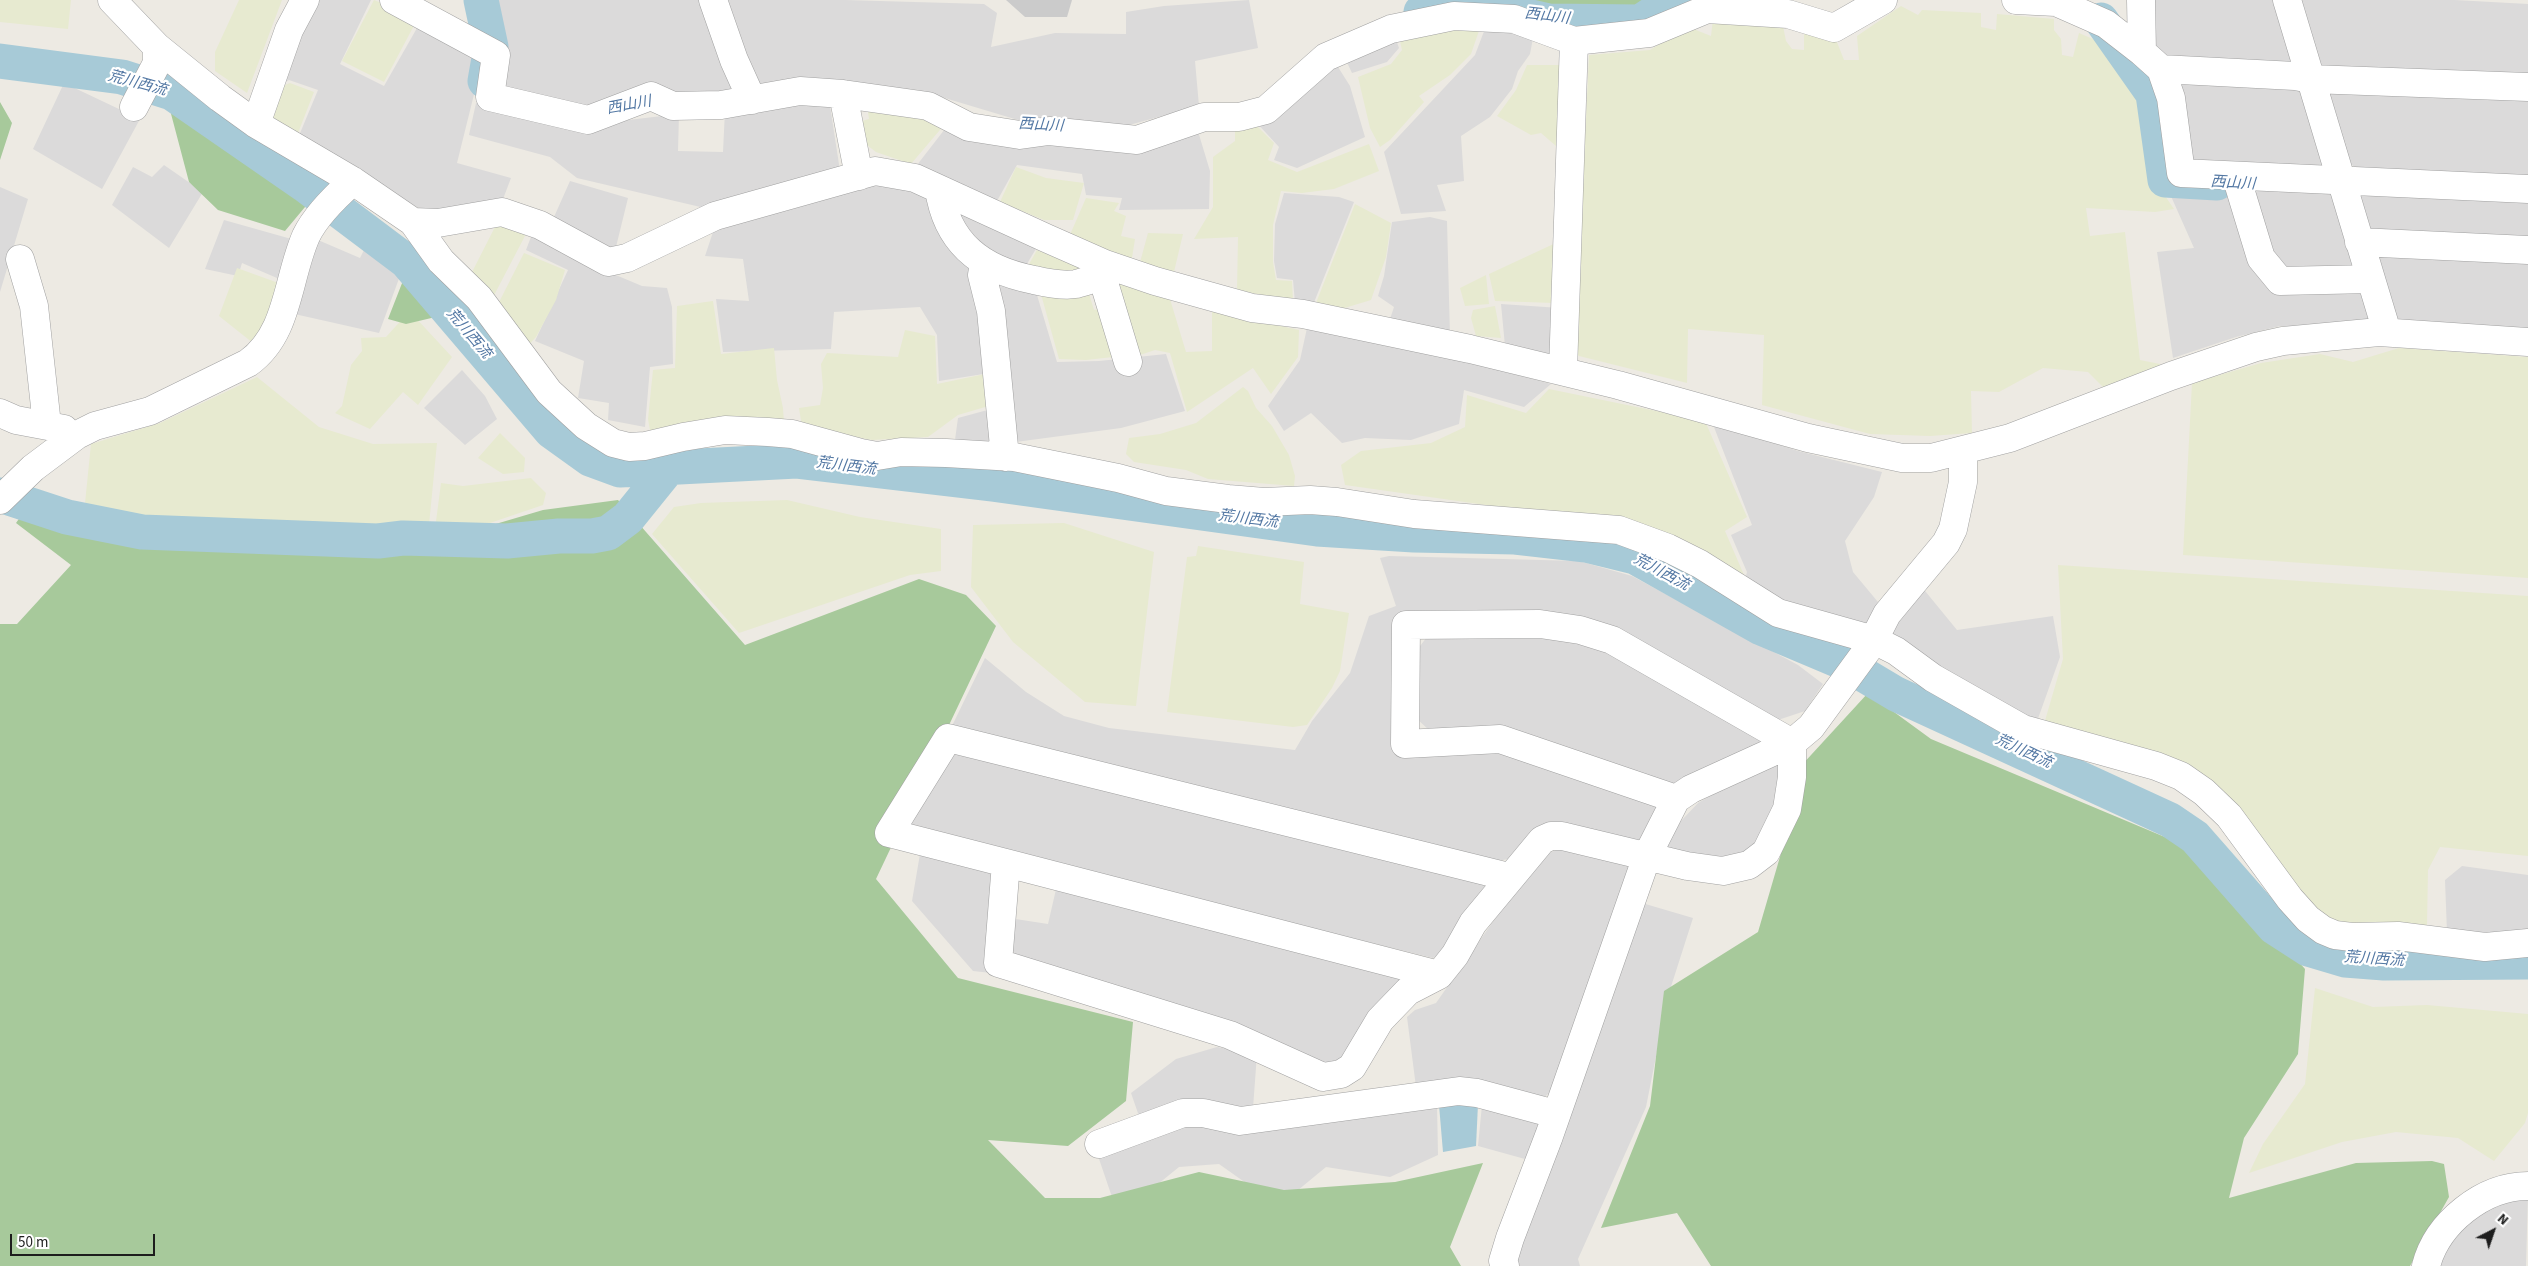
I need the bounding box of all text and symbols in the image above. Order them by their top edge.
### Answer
water label: 西山川 [1524,5,1570,29]
water label: 荒川西流 [106,68,168,100]
water label: 西山川 [605,93,653,119]
water label: 西山川 [1018,116,1064,136]
water label: 西山川 [2210,174,2256,194]
water label: 荒川西流 [442,305,494,363]
water label: 荒川西流 [815,454,877,480]
water label: 荒川西流 [1217,507,1279,533]
water label: 荒川西流 [1630,551,1692,595]
water label: 荒川西流 [1992,731,2054,773]
water label: 荒川西流 [2343,949,2405,971]
north arrow [2468,1206,2518,1256]
text: N [2493,1209,2513,1230]
scale bar [12,1224,158,1256]
text: 50 m [18,1232,48,1253]

